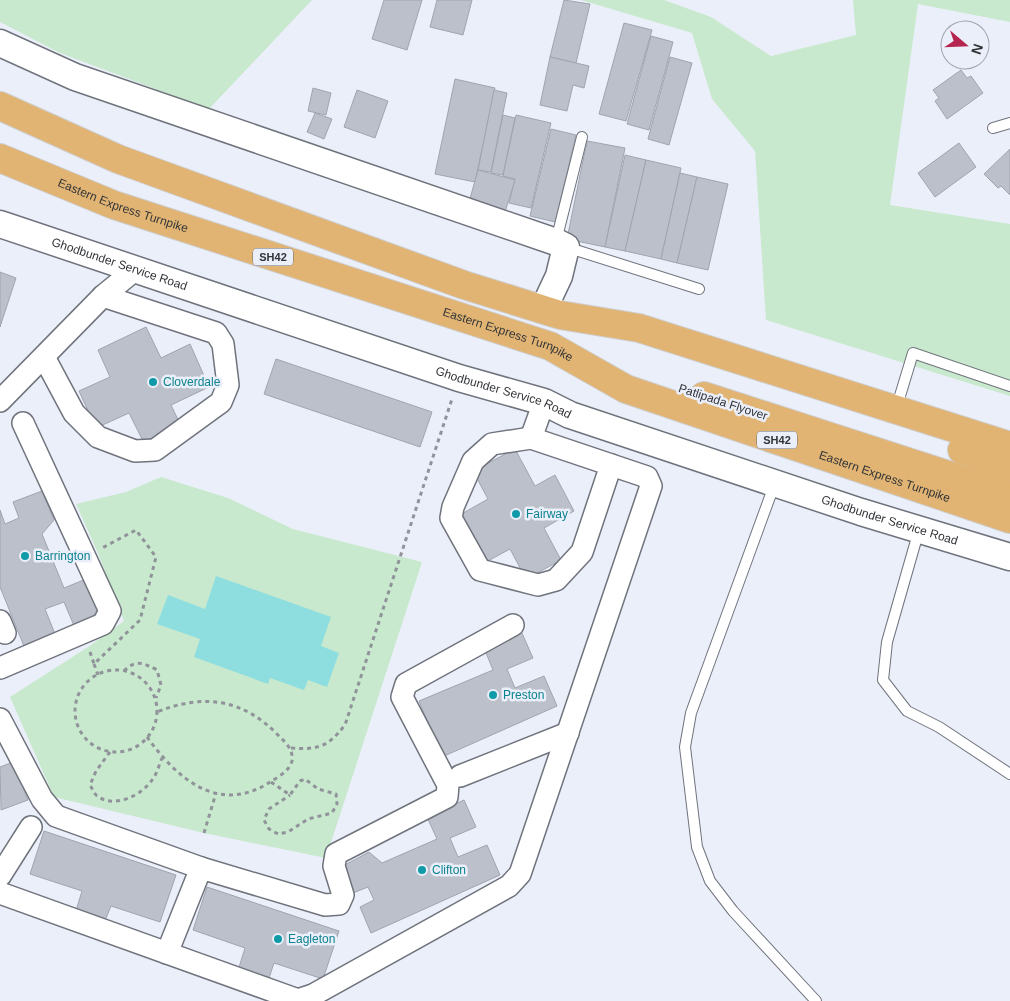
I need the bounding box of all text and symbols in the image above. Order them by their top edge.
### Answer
north arrow [940,20,990,70]
text: N [968,42,987,57]
street label: Eastern Express Turnpike [56,176,190,236]
street label: Ghodbunder Service Road [50,235,189,293]
road number: SH42 [253,248,293,266]
street label: Eastern Express Turnpike [441,305,576,365]
street label: Ghodbunder Service Road [434,364,574,422]
place label: Cloverdale [163,375,221,389]
marker: Cloverdale [147,376,159,388]
street label: Patlipada Flyover [677,381,769,423]
road number: SH42 [757,432,797,448]
street label: Eastern Express Turnpike [817,448,952,505]
street label: Ghodbunder Service Road [819,492,960,548]
place label: Fairway [526,507,568,521]
marker: Fairway [510,508,522,520]
place label: Barrington [35,549,90,563]
marker: Barrington [19,550,31,562]
place label: Preston [503,688,544,702]
marker: Preston [487,689,499,701]
place label: Clifton [432,863,466,877]
marker: Clifton [416,864,428,876]
place label: Eagleton [288,932,335,946]
marker: Eagleton [272,933,284,945]

